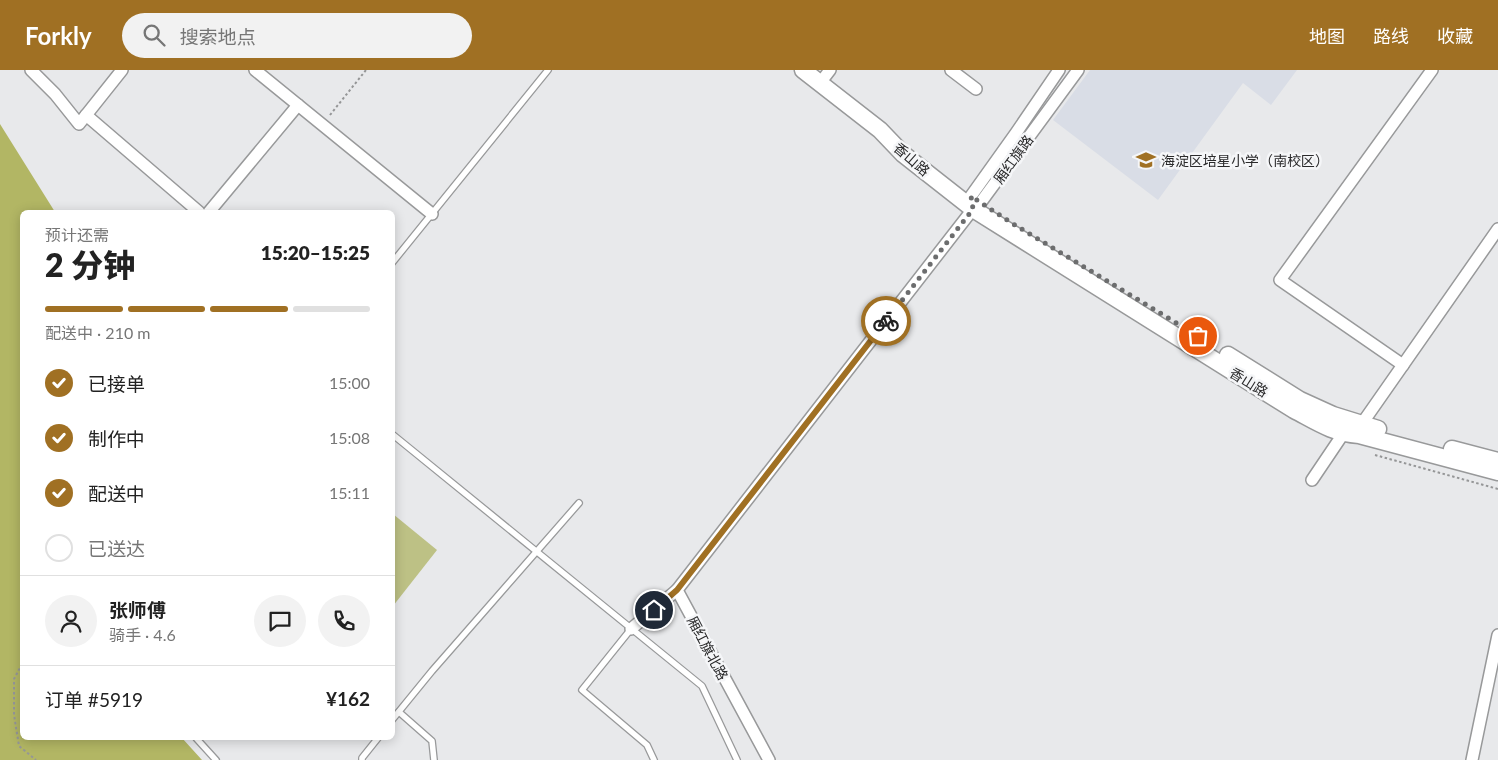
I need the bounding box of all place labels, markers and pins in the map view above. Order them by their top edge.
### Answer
school or university icon: 海淀区培星小学（南校区） [1135,149,1157,171]
place label: 海淀区培星小学（南校区） [1161,152,1329,169]
pin [1177,315,1219,357]
pin [633,589,675,631]

